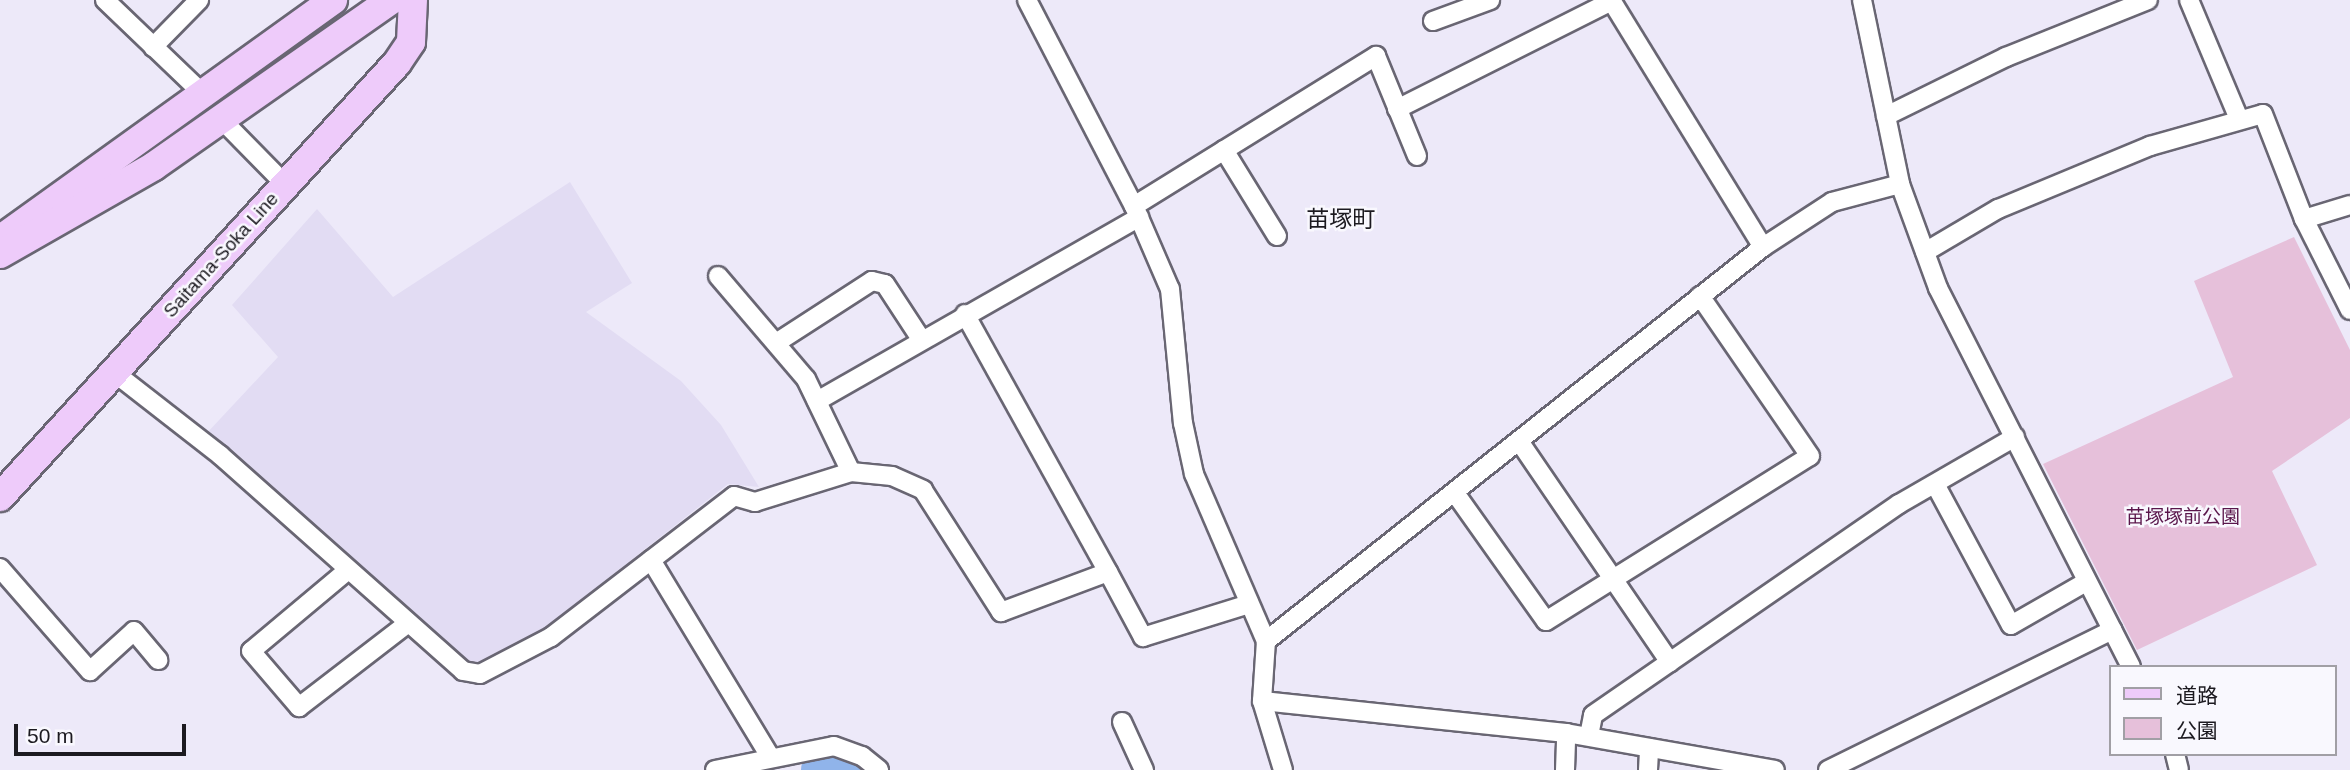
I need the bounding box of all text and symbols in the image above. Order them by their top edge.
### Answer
street label: Saitama-Soka Line [159,188,283,322]
district label: 苗塚町 [1307,205,1375,233]
park label: 苗塚塚前公園 [2126,506,2240,528]
legend [2108,665,2336,756]
text: 道路 [2176,684,2218,707]
scale bar [18,710,189,754]
text: 公園 [2176,719,2218,742]
text: 50 m [27,724,74,747]

